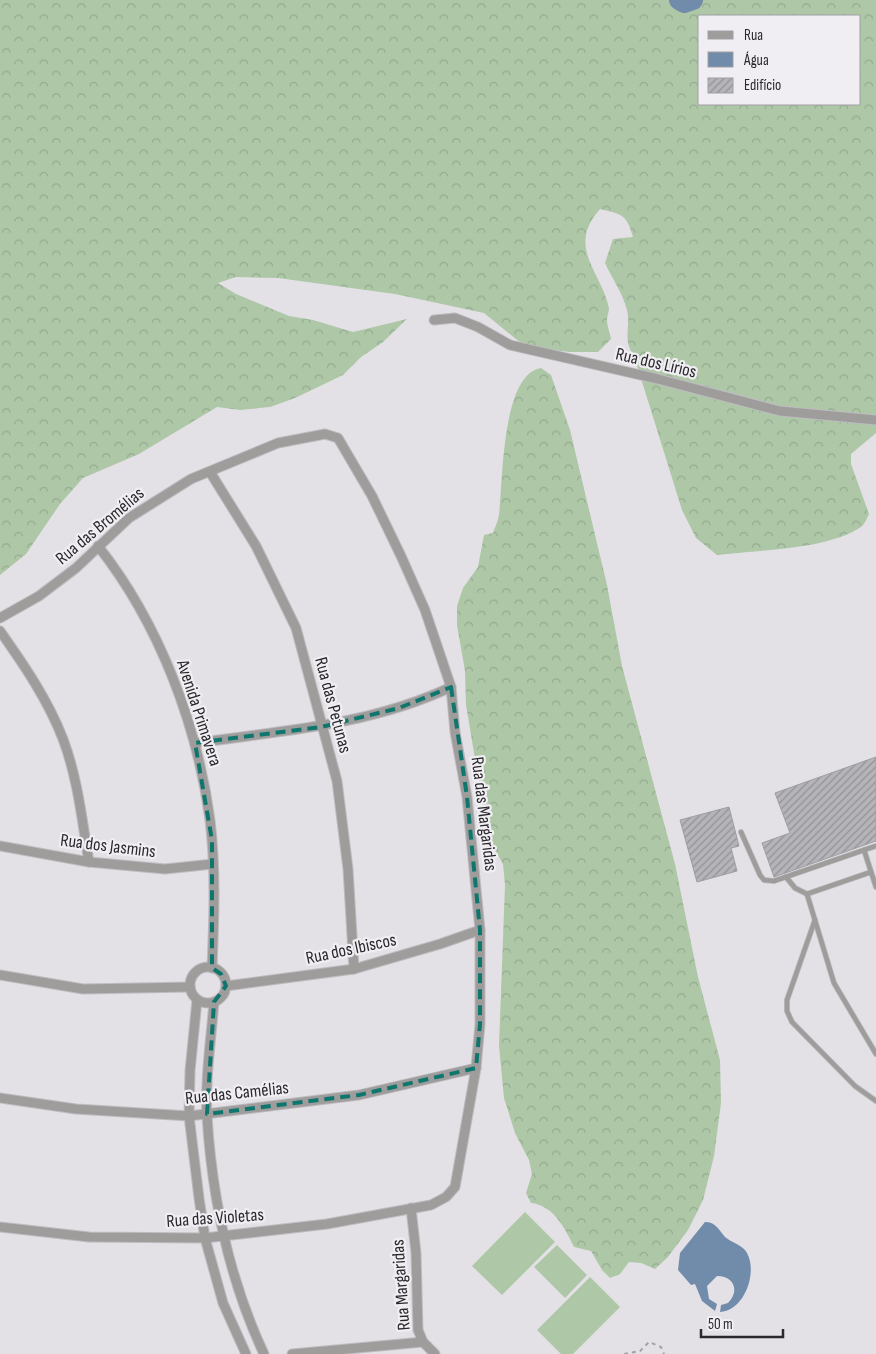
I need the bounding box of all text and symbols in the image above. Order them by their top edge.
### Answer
legend [698,15,861,105]
text: Rua [744,26,763,45]
text: Água [743,51,769,70]
text: Edifício [744,76,781,95]
street label: Rua dos Lírios [613,344,699,382]
street label: Rua das Bromélias [51,483,149,569]
street label: Rua das Petunas [310,655,356,755]
street label: Avenida Primavera [172,656,226,769]
street label: Rua das Margaridas [467,756,501,872]
street label: Rua dos Jasmins [59,830,157,862]
street label: Rua dos Ibiscos [304,929,398,969]
street label: Rua das Camélias [184,1077,290,1109]
street label: Rua das Violetas [166,1204,264,1232]
street label: Rua Margaridas [387,1239,415,1331]
scale bar [701,1306,784,1338]
text: 50 m [708,1315,733,1334]

